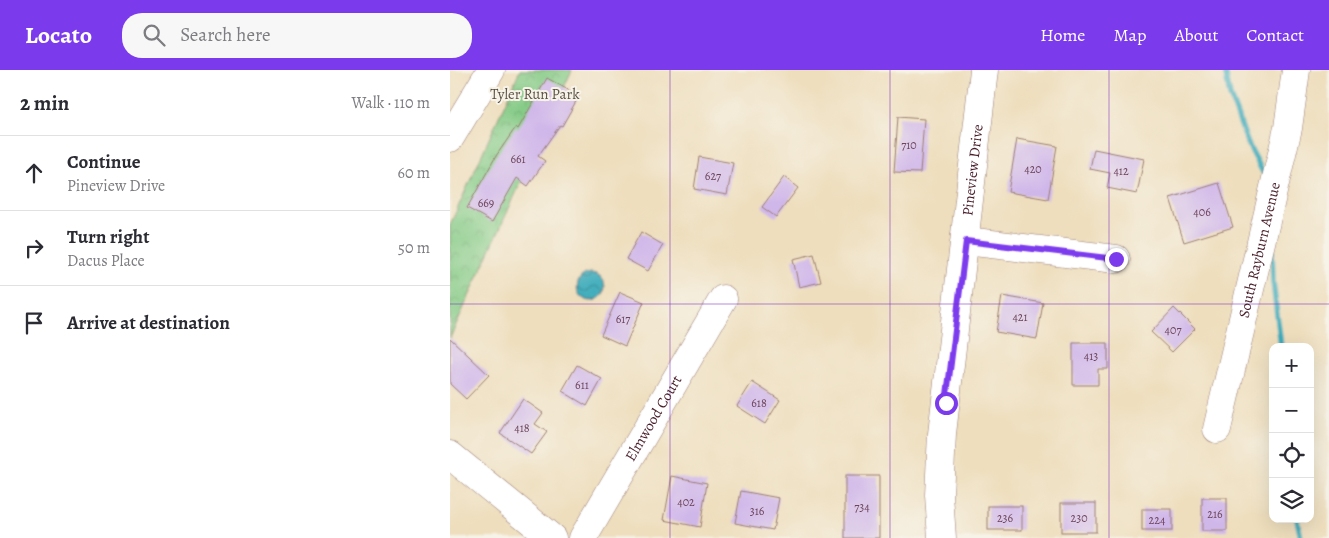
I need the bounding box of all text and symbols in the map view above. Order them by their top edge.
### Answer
search box [122,13,472,58]
text: Locato [25,19,92,51]
icon: search [140,21,168,49]
text: Search here [180,22,271,48]
text: Home [1040,23,1085,47]
text: Map [1113,23,1146,47]
text: About [1174,23,1218,47]
text: Contact [1246,23,1304,47]
park label: Tyler Run Park [490,84,580,104]
text: 2 min [20,89,69,117]
text: Walk · 110 m [352,92,430,114]
street label: Pineview Drive [957,123,988,217]
house number: 710 [901,137,917,153]
text: Continue [67,149,141,175]
house number: 661 [510,151,526,167]
icon: ahead [20,159,48,187]
house number: 420 [1024,161,1042,177]
text: 60 m [398,162,430,184]
house number: 412 [1113,163,1129,179]
house number: 627 [705,168,722,184]
text: Pineview Drive [67,175,165,197]
street label: South Rayburn Avenue [1234,180,1285,320]
house number: 669 [478,195,494,211]
house number: 406 [1193,204,1211,220]
text: Turn right [67,224,149,250]
icon: right [20,234,48,262]
text: 50 m [398,237,430,259]
route end [1105,248,1128,271]
text: Dacus Place [67,250,145,272]
icon: arrive [20,309,48,337]
house number: 421 [1012,309,1028,325]
text: Arrive at destination [67,310,230,336]
house number: 617 [616,311,631,327]
house number: 407 [1165,322,1182,338]
map controls [1269,343,1314,523]
button: + [1269,343,1314,388]
house number: 413 [1084,348,1098,364]
street label: Elmwood Court [620,371,686,465]
house number: 611 [575,377,589,393]
button: − [1269,388,1314,433]
route start [935,392,958,415]
house number: 618 [751,395,767,411]
house number: 418 [514,420,530,436]
button: locate [1269,433,1314,478]
button: layers [1269,478,1314,523]
house number: 402 [677,494,695,510]
house number: 734 [854,499,870,515]
house number: 316 [750,503,765,519]
house number: 216 [1207,506,1223,522]
house number: 236 [997,510,1014,526]
house number: 230 [1070,510,1088,526]
house number: 224 [1149,512,1166,528]

